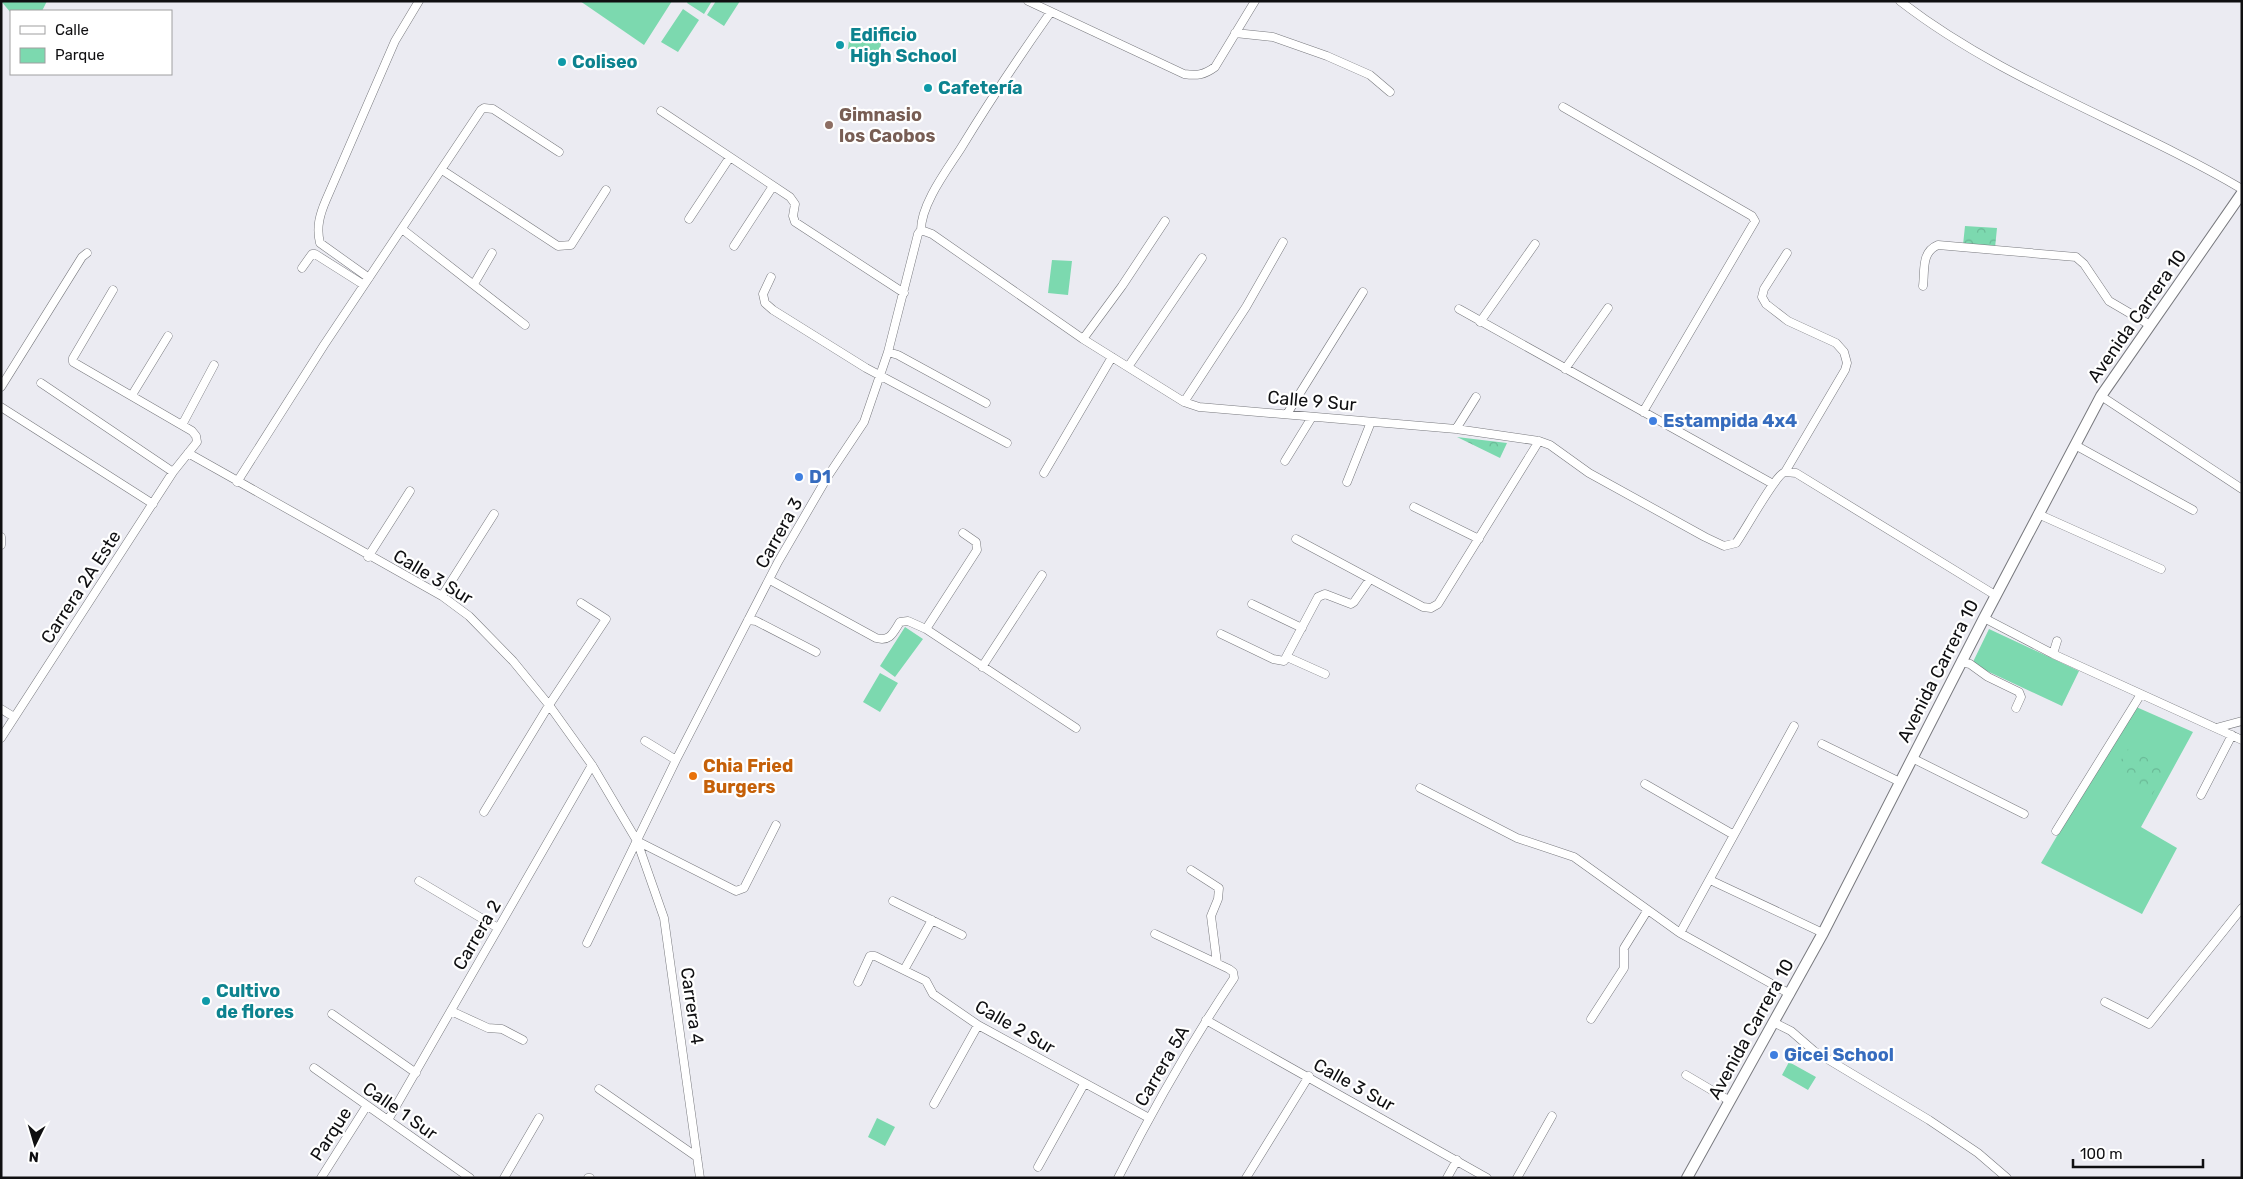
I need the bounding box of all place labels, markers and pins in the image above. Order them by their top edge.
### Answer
place label: Edificio High School [850,24,957,67]
marker: Edificio High School [834,39,846,51]
place label: Coliseo [572,51,638,73]
marker: Coliseo [556,56,568,68]
place label: Cafetería [938,77,1023,99]
marker: Cafetería [922,82,934,94]
place label: Gimnasio los Caobos [839,104,936,147]
marker: Gimnasio los Caobos [823,119,835,131]
place label: Estampida 4x4 [1663,410,1797,432]
marker: Estampida 4x4 [1647,415,1659,427]
place label: D1 [809,466,831,488]
marker: D1 [793,471,805,483]
place label: Chia Fried Burgers [703,755,793,798]
marker: Chia Fried Burgers [687,770,699,782]
place label: Cultivo de flores [216,980,294,1023]
marker: Cultivo de flores [200,995,212,1007]
place label: Gicei School [1784,1044,1894,1066]
marker: Gicei School [1768,1049,1780,1061]

